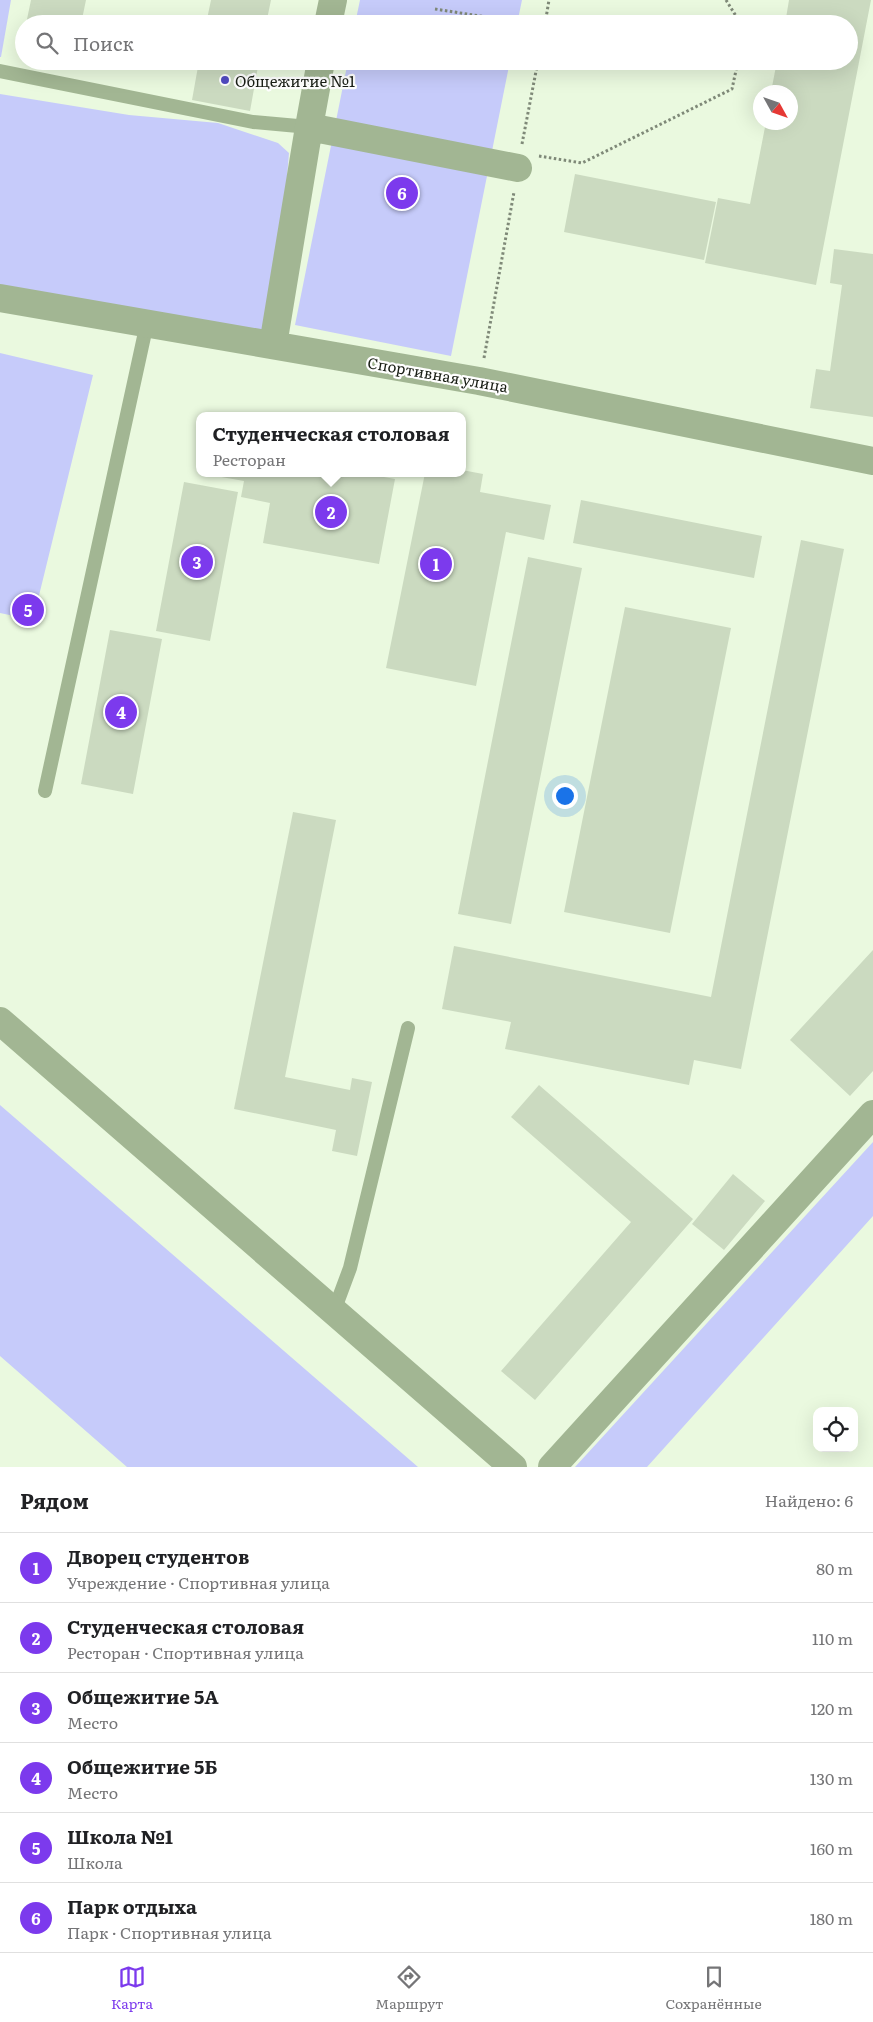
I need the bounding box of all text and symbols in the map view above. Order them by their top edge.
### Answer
search box [15,15,858,70]
icon: search [33,29,61,57]
text: Поиск [73,29,134,57]
place label: Общежитие №1 [235,69,355,92]
marker: Общежитие №1 [219,74,231,86]
north arrow [753,85,798,130]
pin: 6 [386,174,418,212]
street label: Спортивная улица [366,350,511,398]
popup [196,412,466,477]
text: Студенческая столовая [212,419,450,447]
text: Ресторан [212,447,286,471]
pin: 2 [315,493,347,531]
pin: 3 [181,543,213,581]
pin: 1 [420,545,452,583]
pin: 5 [12,591,44,629]
pin: 4 [105,693,137,731]
your location [552,783,578,809]
map controls [813,1407,858,1452]
button: locate [813,1407,858,1452]
text: Рядом [20,1484,89,1515]
text: Найдено: 6 [765,1488,853,1512]
text: Дворец студентов [67,1542,249,1570]
text: 1 [33,1556,39,1580]
text: 80 m [816,1556,853,1580]
text: Учреждение · Спортивная улица [67,1570,330,1594]
text: Студенческая столовая [67,1612,304,1640]
text: 2 [32,1626,40,1650]
text: 110 m [812,1626,853,1650]
text: Ресторан · Спортивная улица [67,1640,304,1664]
text: Общежитие 5А [67,1682,219,1710]
text: 3 [32,1696,40,1720]
text: 120 m [810,1696,853,1720]
text: Место [67,1710,118,1734]
text: Общежитие 5Б [67,1752,217,1780]
text: 4 [31,1766,41,1790]
text: 130 m [810,1766,853,1790]
text: Место [67,1780,118,1804]
text: Школа №1 [67,1822,173,1850]
text: 5 [32,1836,40,1860]
text: 160 m [810,1836,853,1860]
text: Школа [67,1850,123,1874]
text: Парк отдыха [67,1892,197,1920]
text: 6 [31,1906,41,1930]
text: 180 m [810,1906,853,1930]
text: Парк · Спортивная улица [67,1920,272,1944]
tab: Карта [111,1963,153,2013]
tab: Маршрут [375,1963,443,2013]
tab: Сохранённые [666,1963,762,2013]

